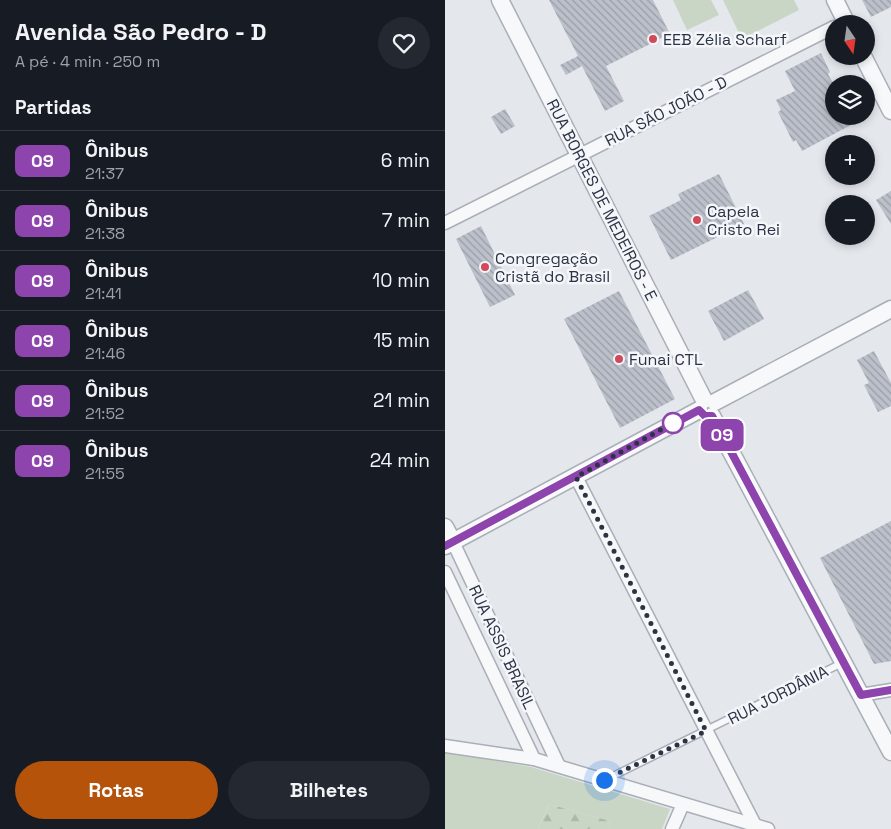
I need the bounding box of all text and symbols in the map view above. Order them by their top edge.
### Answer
north arrow [825,15,875,65]
map controls [825,15,875,245]
text: Avenida São Pedro - D [15,16,266,47]
button: heart [378,17,430,69]
place label: EEB Zélia Scharf [663,29,787,50]
marker: EEB Zélia Scharf [647,33,659,45]
text: A pé · 4 min · 250 m [15,51,160,72]
street label: RUA SÃO JOÃO - D [601,71,731,151]
button: layers [825,75,875,125]
text: Partidas [15,95,92,120]
street label: RUA BORGES DE MEDEIROS - E [542,96,662,304]
button: + [825,135,875,185]
text: Ônibus [85,138,148,163]
text: 6 min [381,148,430,173]
text: 09 [31,149,54,172]
text: 21:37 [85,163,124,184]
button: − [825,195,875,245]
text: Ônibus [85,198,148,223]
place label: Capela Cristo Rei [707,201,780,240]
text: 7 min [382,208,430,233]
text: 09 [31,209,54,232]
marker: Capela Cristo Rei [691,214,703,226]
text: 21:38 [85,223,125,244]
place label: Congregação Cristã do Brasil [495,248,610,287]
text: Ônibus [85,258,148,283]
marker: Congregação Cristã do Brasil [479,261,491,273]
text: 10 min [372,268,430,293]
text: 09 [31,269,54,292]
text: 21:41 [85,283,122,304]
text: Ônibus [85,318,148,343]
text: 15 min [373,328,430,353]
text: 09 [31,329,54,352]
text: 21:46 [85,343,125,364]
place label: Funai CTL [629,349,703,370]
marker: Funai CTL [613,353,625,365]
text: Ônibus [85,378,148,403]
text: 21 min [373,388,430,413]
text: 09 [31,389,54,412]
text: 21:52 [85,403,125,424]
unlabelled marker [662,412,684,434]
line badge: 09 [699,419,745,451]
text: 09 [711,423,733,446]
text: Ônibus [85,438,148,463]
text: 24 min [370,448,430,473]
text: 09 [31,449,54,472]
text: 21:55 [85,463,125,484]
street label: RUA ASSIS BRASIL [464,581,540,713]
street label: RUA JORDÂNIA [724,661,832,729]
button: Rotas [15,761,218,819]
button: Bilhetes [228,761,430,819]
your location [592,768,617,793]

